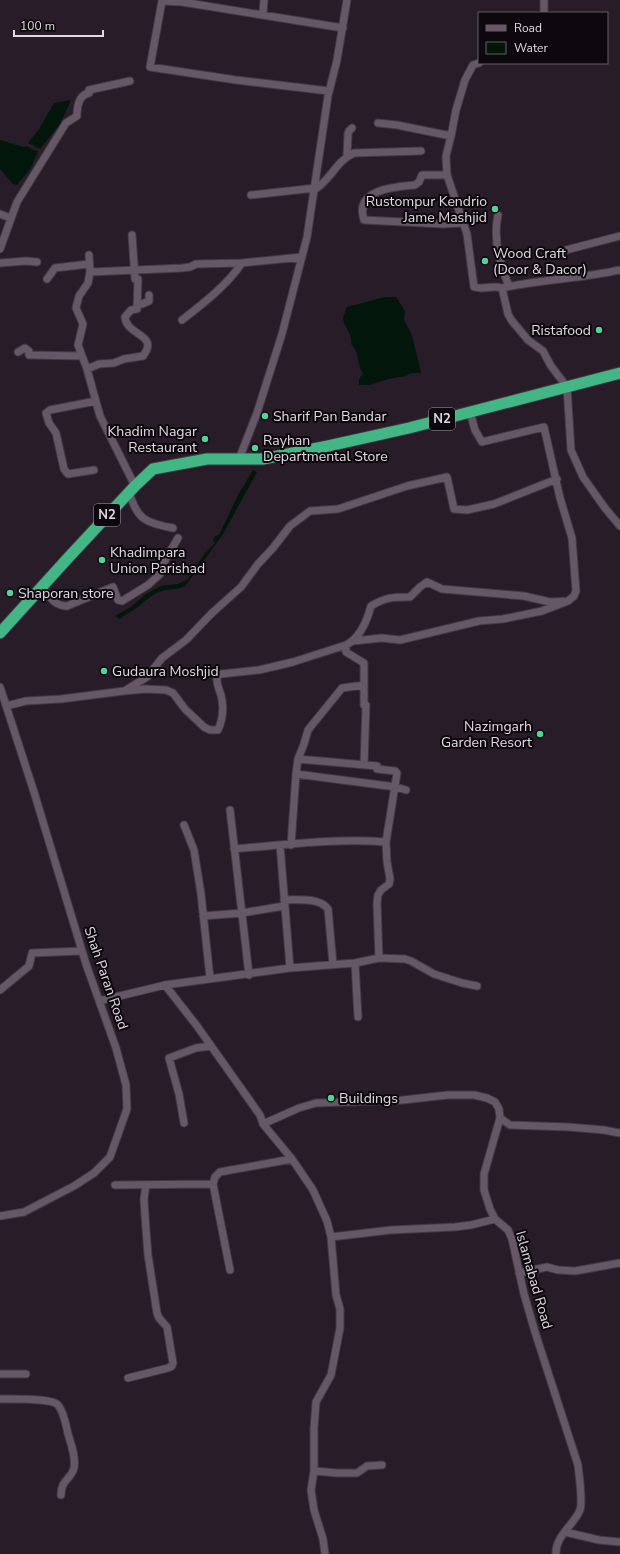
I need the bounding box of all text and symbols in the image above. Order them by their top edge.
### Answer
scale bar [14,12,103,38]
legend [478,12,608,64]
text: 100 m [20,18,55,34]
text: Road [514,20,542,36]
text: Water [514,40,548,56]
place label: Rustompur Kendrio Jame Mashjid [366,192,487,227]
marker: Rustompur Kendrio Jame Mashjid [490,204,500,214]
place label: Wood Craft (Door & Dacor) [493,244,587,279]
marker: Wood Craft (Door & Dacor) [480,256,490,266]
place label: Ristafood [531,321,591,340]
marker: Ristafood [594,325,604,335]
place label: Sharif Pan Bandar [273,407,386,426]
road number: N2 [429,408,455,430]
marker: Sharif Pan Bandar [260,411,270,421]
place label: Khadim Nagar Restaurant [107,422,197,457]
place label: Rayhan Departmental Store [263,431,388,466]
marker: Khadim Nagar Restaurant [200,434,210,444]
marker: Rayhan Departmental Store [250,443,260,453]
road number: N2 [94,504,120,526]
place label: Khadimpara Union Parishad [110,543,205,578]
marker: Khadimpara Union Parishad [97,555,107,565]
place label: Shaporan store [18,584,114,603]
marker: Shaporan store [5,588,15,598]
place label: Gudaura Moshjid [112,662,219,681]
marker: Gudaura Moshjid [99,666,109,676]
place label: Nazimgarh Garden Resort [441,717,532,752]
marker: Nazimgarh Garden Resort [535,729,545,739]
street label: Shah Paran Road [79,924,133,1032]
place label: Buildings [339,1089,398,1108]
marker: Buildings [326,1093,336,1103]
street label: Islamabad Road [511,1229,557,1331]

